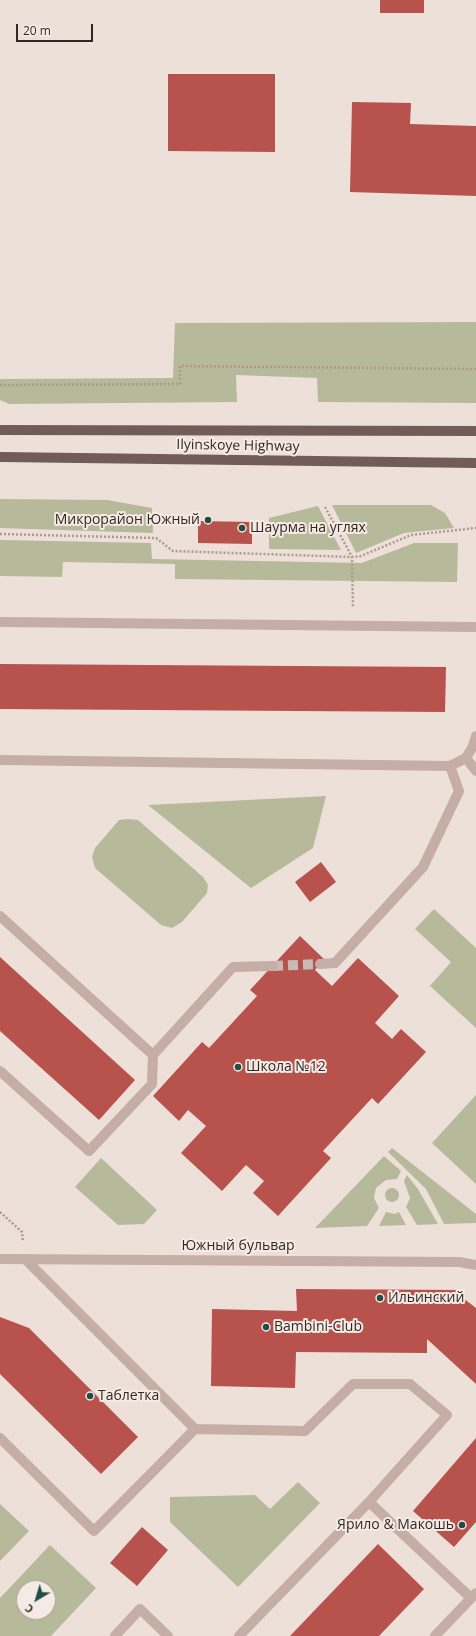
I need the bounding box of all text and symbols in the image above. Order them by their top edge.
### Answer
scale bar [18,16,95,42]
text: 20 m [23,22,51,39]
street label: Ilyinskoye Highway [176,437,300,455]
place label: Микрорайон Южный [55,512,200,528]
marker: Микрорайон Южный [203,515,213,525]
place label: Шаурма на углях [250,520,366,536]
marker: Шаурма на углях [237,523,247,533]
place label: Школа №12 [246,1059,326,1075]
marker: Школа №12 [233,1062,243,1072]
street label: Южный бульвар [181,1238,295,1254]
place label: Ильинский [388,1290,464,1306]
marker: Ильинский [375,1293,385,1303]
place label: Bambini-Club [274,1319,362,1335]
marker: Bambini-Club [261,1322,271,1332]
place label: Таблетка [98,1388,159,1404]
marker: Таблетка [85,1391,95,1401]
place label: Ярило & Макошь [337,1517,454,1533]
marker: Ярило & Макошь [457,1520,467,1530]
north arrow [16,1580,56,1620]
text: С [22,1601,36,1617]

